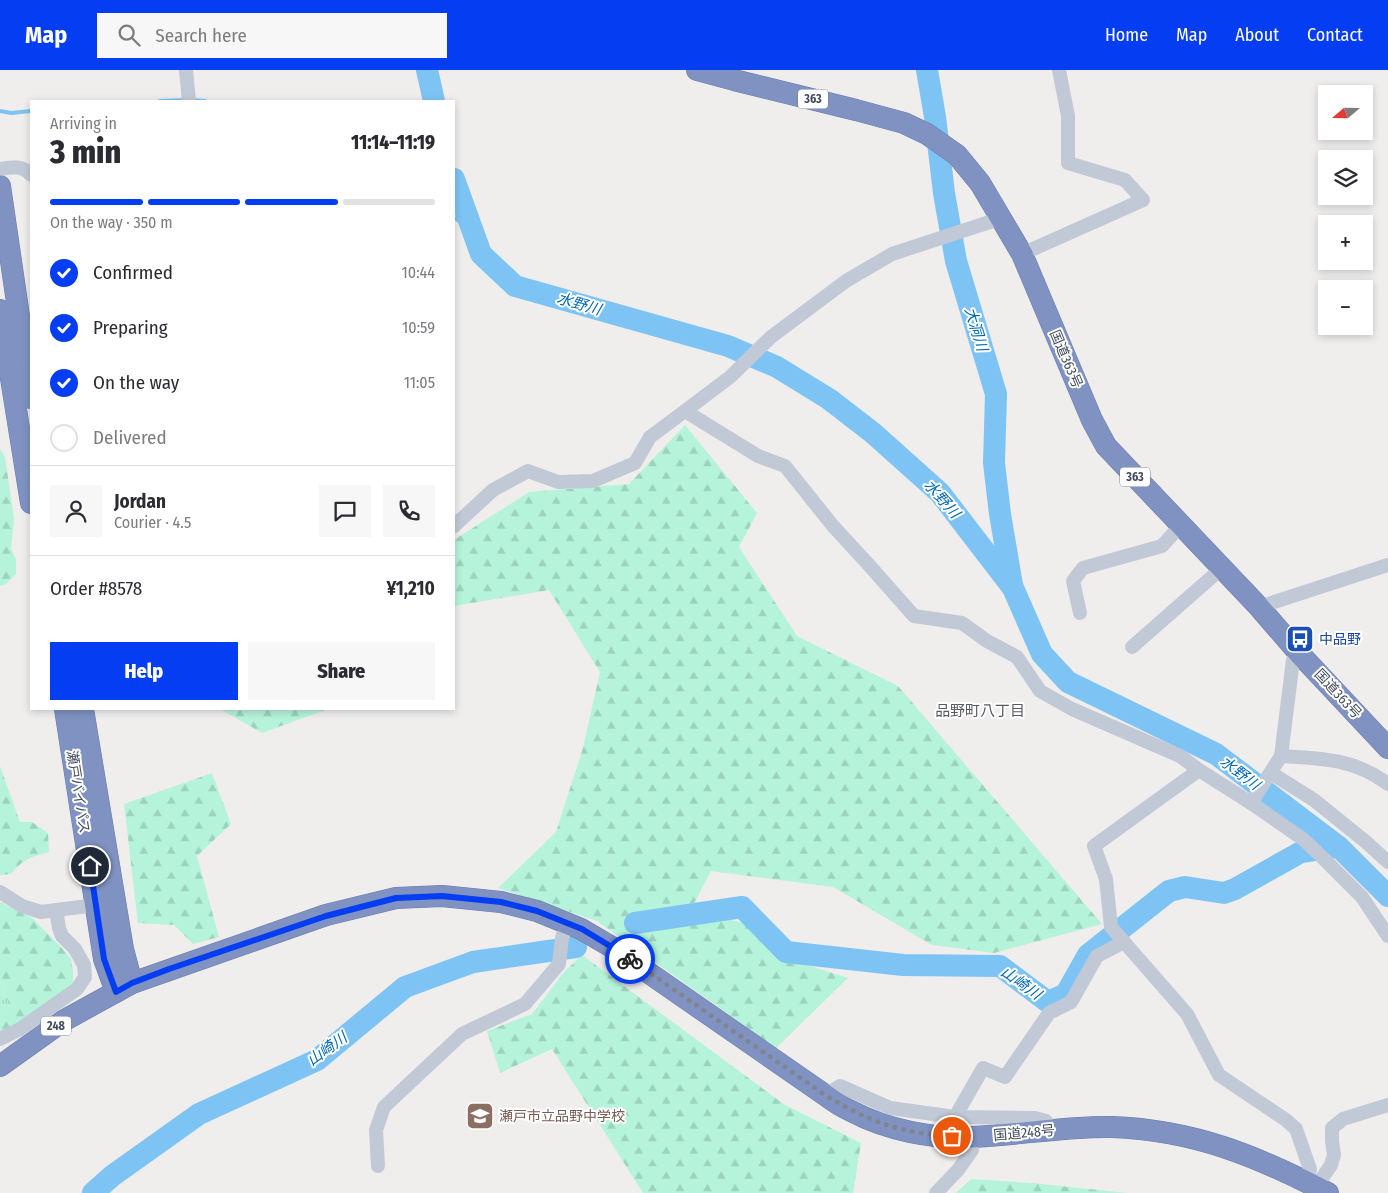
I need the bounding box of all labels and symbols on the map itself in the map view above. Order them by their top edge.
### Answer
north arrow [1318,85,1372,140]
road number: 363 [798,90,828,108]
water label: 水野川 [555,289,605,319]
water label: 大洞川 [961,305,992,355]
street label: 国道363号 [1046,327,1086,391]
road number: 363 [1120,468,1150,487]
water label: 水野川 [920,476,965,523]
bus stop icon: 中品野 [1285,624,1315,654]
place label: 中品野 [1319,631,1361,648]
street label: 国道363号 [1311,666,1365,722]
district label: 品野町八丁目 [935,702,1025,720]
street label: 瀬戸バイパス [63,749,93,835]
water label: 水野川 [1217,752,1265,795]
pin [69,845,111,887]
courier [605,934,655,984]
water label: 山崎川 [997,963,1046,1004]
road number: 248 [41,1016,71,1036]
water label: 山崎川 [304,1027,352,1070]
school or university icon: 瀬戸市立品野中学校 [465,1101,495,1131]
place label: 瀬戸市立品野中学校 [499,1108,625,1125]
pin [931,1115,973,1157]
street label: 国道248号 [993,1122,1055,1144]

